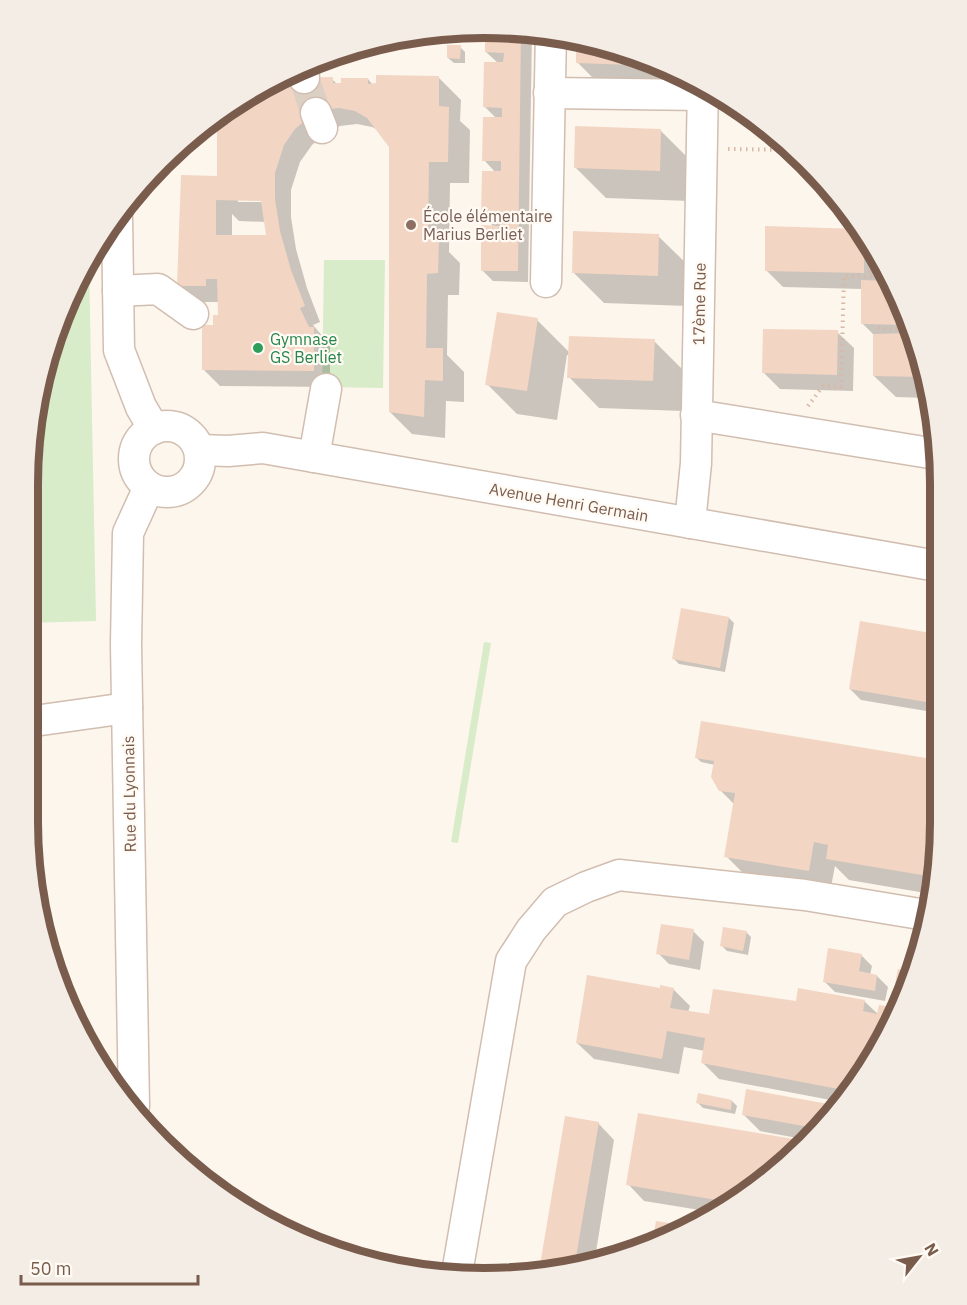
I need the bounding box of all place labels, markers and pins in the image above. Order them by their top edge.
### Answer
place label: École élémentaire Marius Berliet [423,205,553,244]
marker: École élémentaire Marius Berliet [404,218,418,232]
place label: Gymnase GS Berliet [270,329,342,367]
marker: Gymnase GS Berliet [251,341,265,355]

